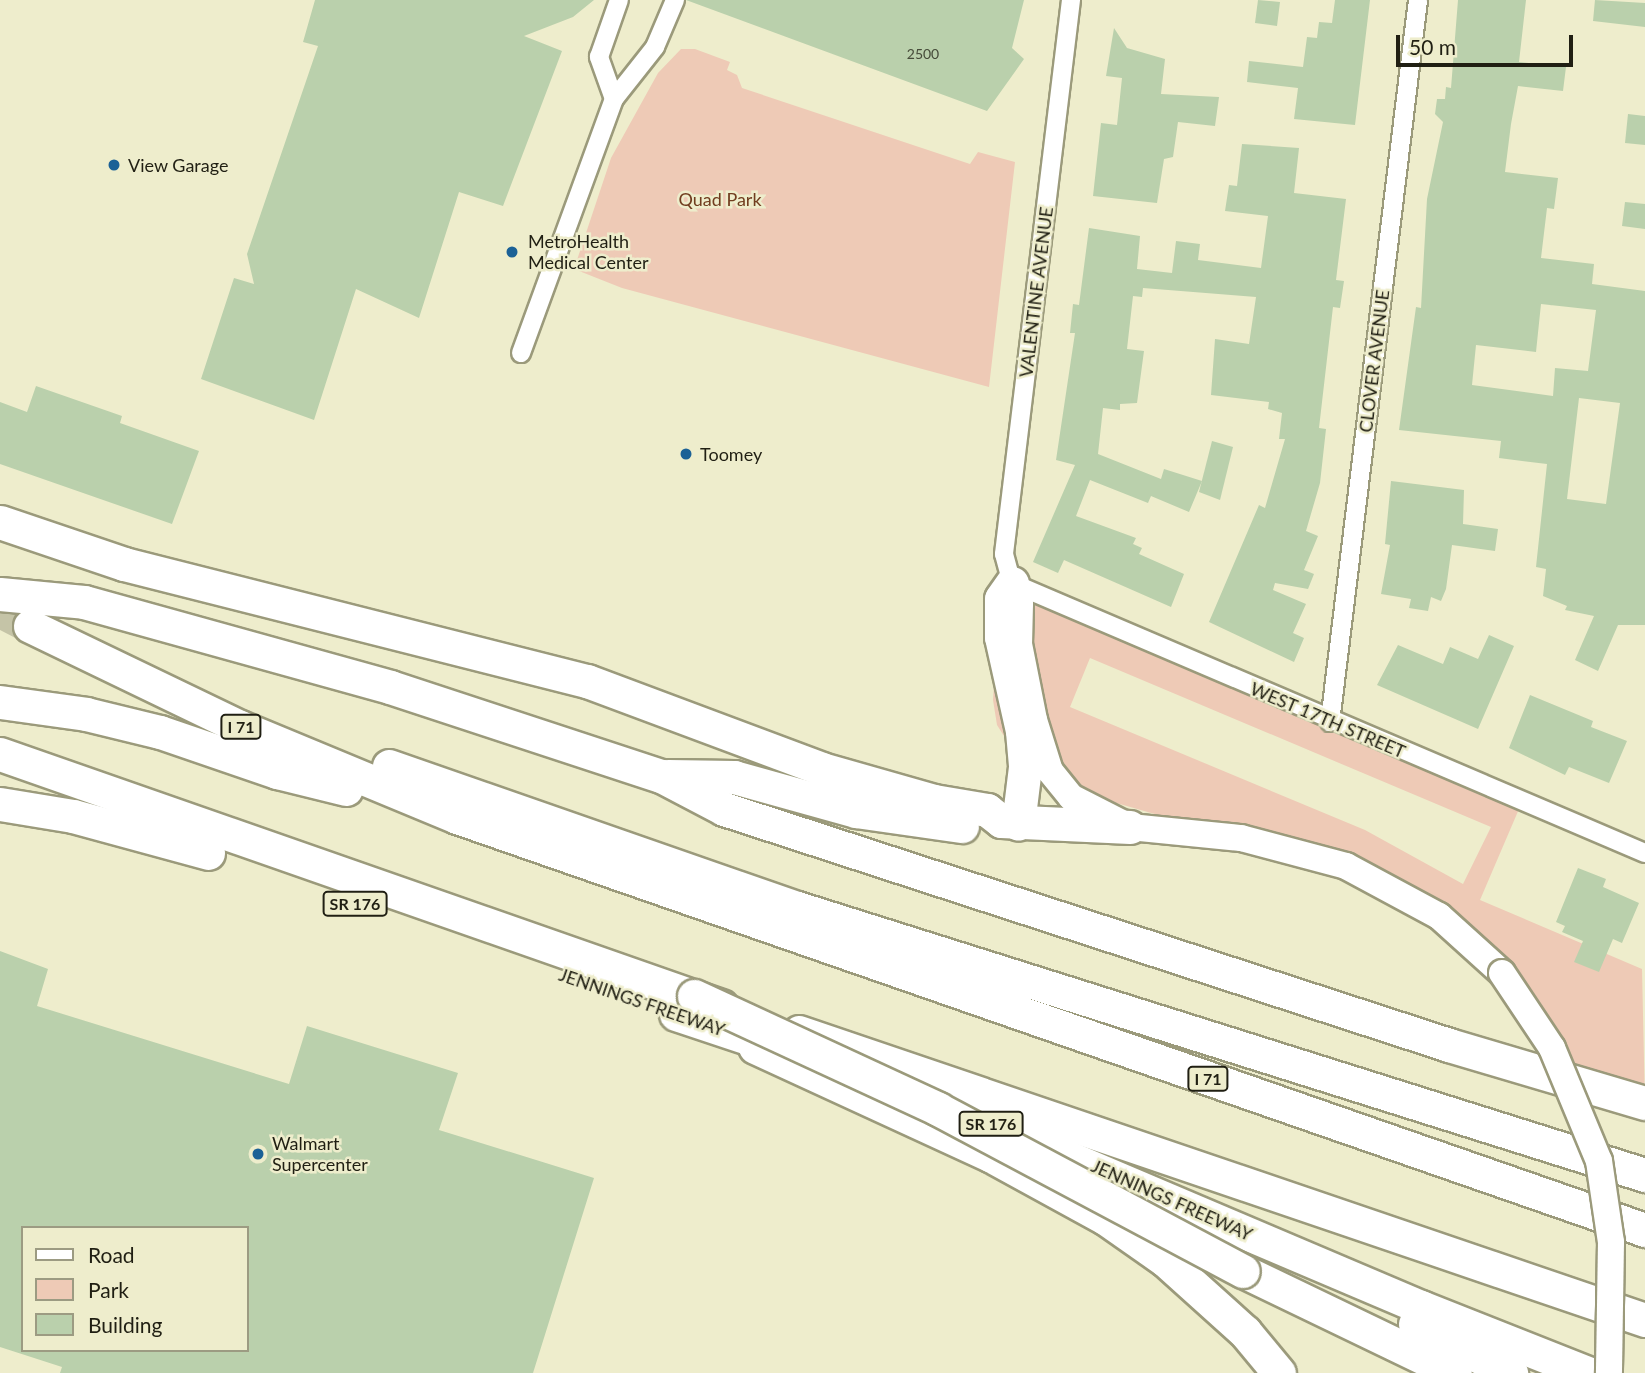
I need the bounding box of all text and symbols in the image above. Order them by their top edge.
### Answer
scale bar [1400,21,1577,65]
text: 50 m [1409,34,1456,59]
house number: 2500 [907,46,939,62]
place label: View Garage [128,154,229,176]
marker: View Garage [106,157,122,173]
park label: Quad Park [678,188,762,210]
street label: VALENTINE AVENUE [1015,205,1057,379]
place label: MetroHealth Medical Center [528,231,648,274]
marker: MetroHealth Medical Center [502,242,522,262]
street label: CLOVER AVENUE [1354,288,1394,434]
place label: Toomey [700,443,762,465]
marker: Toomey [678,446,694,462]
street label: WEST 17TH STREET [1247,677,1409,763]
road number: I 71 [220,714,262,740]
road number: SR 176 [322,891,388,916]
street label: JENNINGS FREEWAY [556,963,728,1041]
road number: I 71 [1187,1066,1229,1092]
road number: SR 176 [958,1112,1024,1136]
place label: Walmart Supercenter [272,1133,368,1176]
marker: Walmart Supercenter [250,1146,266,1162]
street label: JENNINGS FREEWAY [1088,1155,1256,1245]
legend [21,1226,248,1352]
text: Road [88,1242,135,1267]
text: Park [88,1277,129,1302]
text: Building [88,1312,163,1337]

